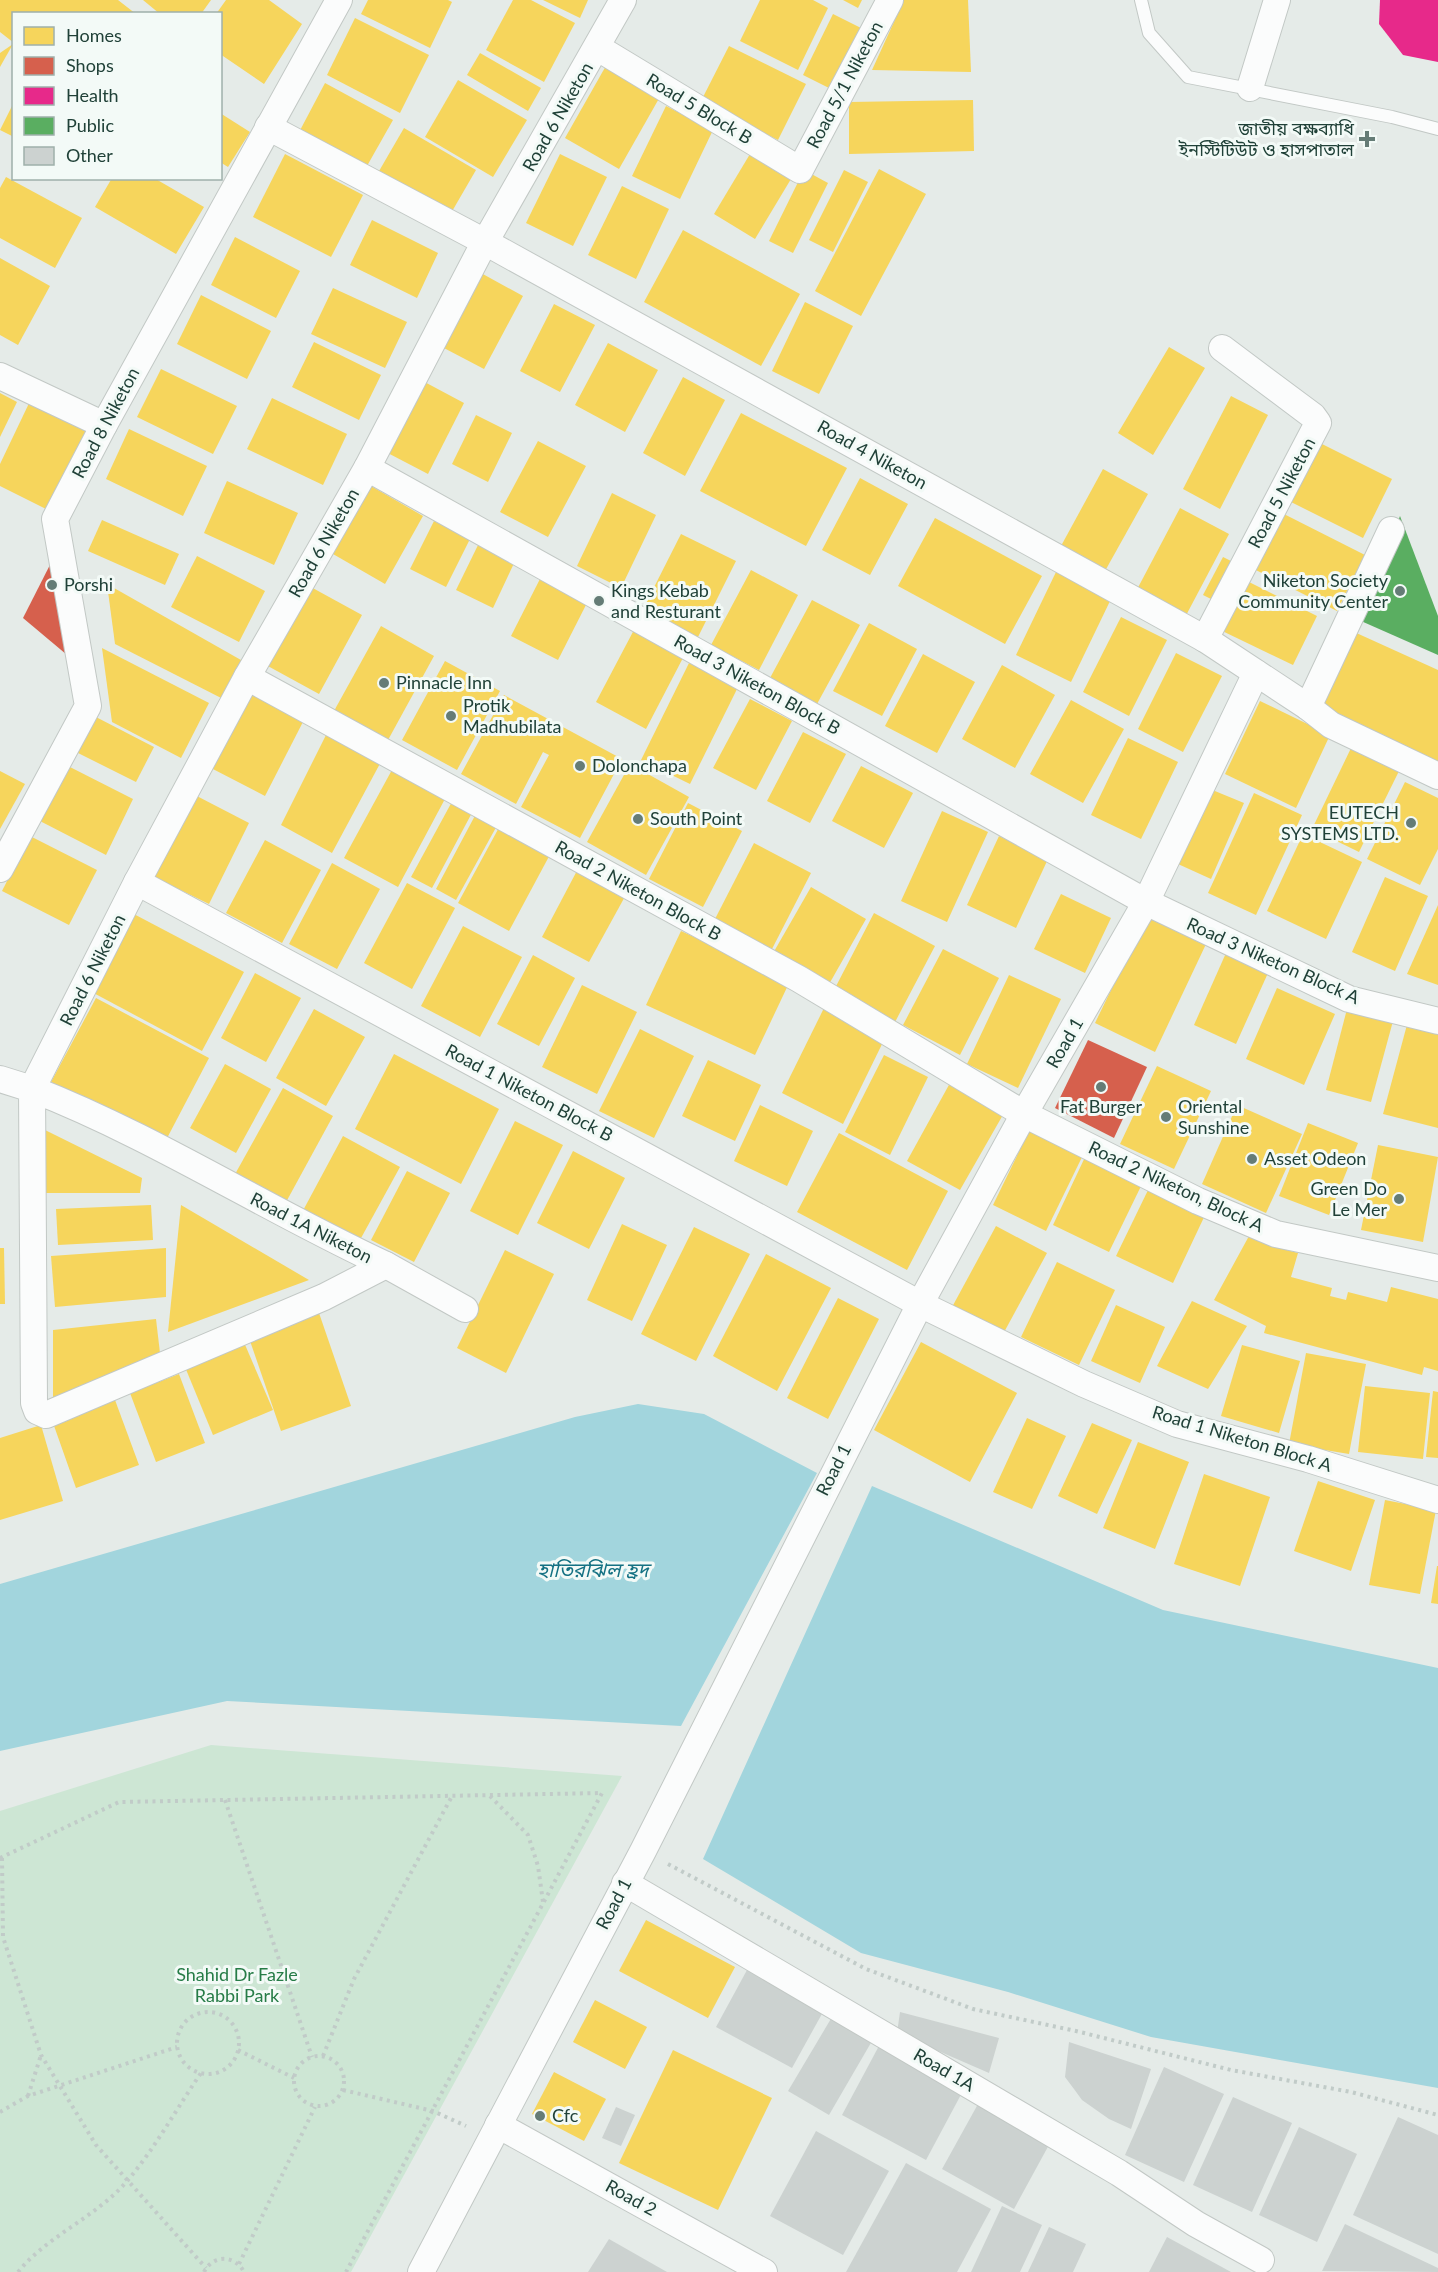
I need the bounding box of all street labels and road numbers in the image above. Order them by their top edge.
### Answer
street label: Road 5/1 Niketon [801,17,887,152]
street label: Road 6 Niketon [517,58,597,175]
street label: Road 5 Block B [643,68,756,148]
street label: Road 8 Niketon [67,363,144,482]
street label: Road 4 Niketon [814,415,931,493]
street label: Road 5 Niketon [1243,433,1320,552]
street label: Road 6 Niketon [283,484,363,601]
street label: Road 3 Niketon Block B [670,629,844,739]
street label: Road 2 Niketon Block B [551,835,725,945]
street label: Road 6 Niketon [55,910,130,1029]
street label: Road 3 Niketon Block A [1184,912,1364,1008]
street label: Road 1 [1041,1013,1087,1072]
street label: Road 1 Niketon Block B [442,1039,617,1146]
street label: Road 2 Niketon, Block A [1085,1136,1268,1237]
street label: Road 1A Niketon [247,1187,376,1267]
street label: Road 1 Niketon Block A [1150,1400,1336,1476]
street label: Road 1 [811,1440,855,1499]
street label: Road 1 [590,1874,636,1933]
street label: Road 1A [910,2043,980,2096]
street label: Road 2 [602,2174,661,2220]

